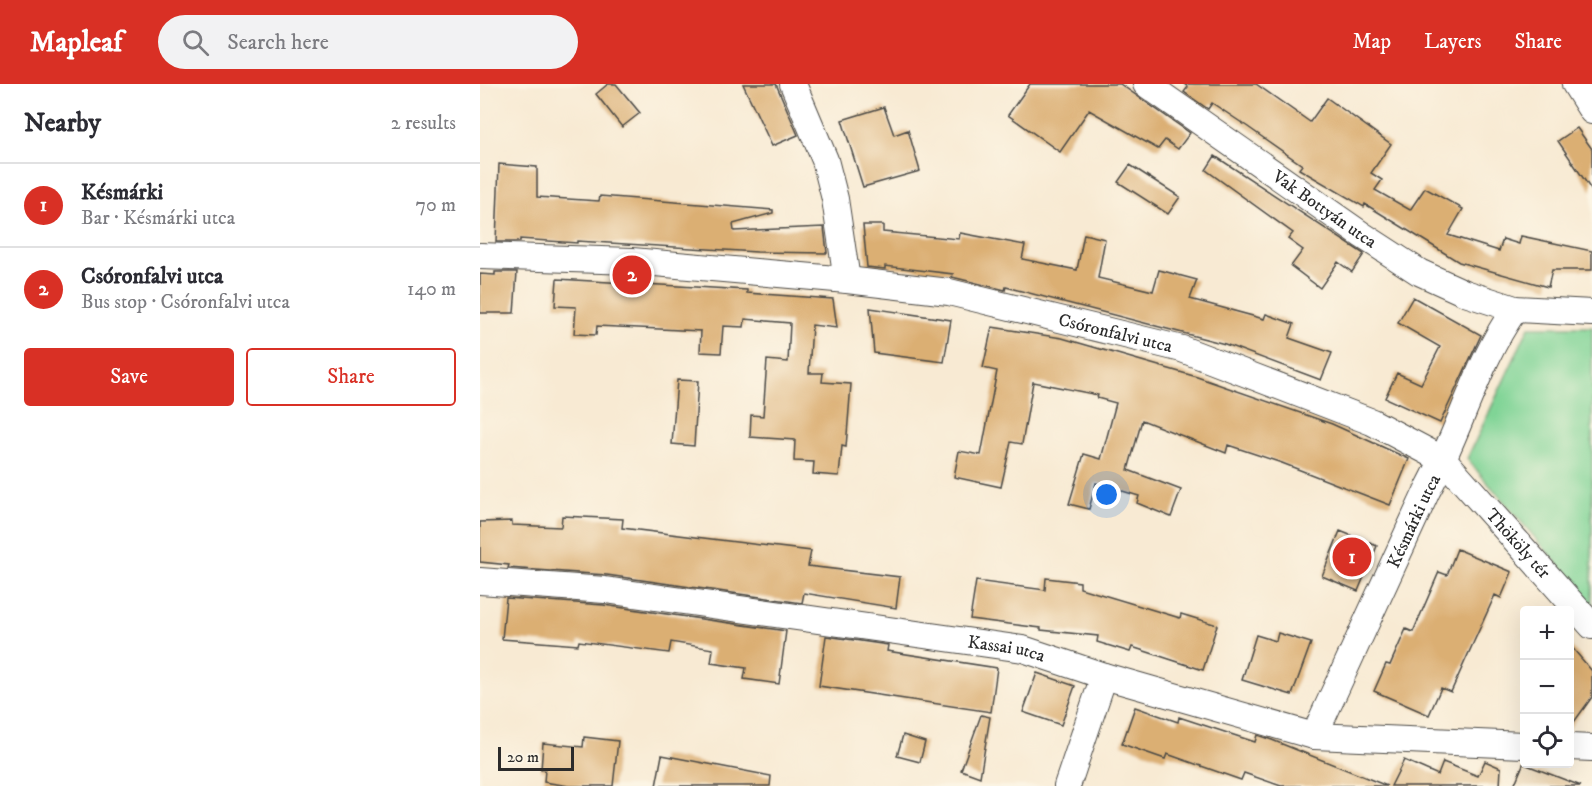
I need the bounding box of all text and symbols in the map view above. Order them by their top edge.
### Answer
search box [158,15,578,69]
text: Mapleaf [30,25,122,60]
icon: search [179,26,212,59]
text: Search here [227,29,329,56]
text: Map [1352,29,1391,55]
text: Layers [1424,29,1482,55]
text: Share [1515,29,1562,55]
text: Nearby [24,107,101,140]
text: 2 results [391,111,456,136]
street label: Vak Bottyán utca [1267,165,1381,254]
text: Késmárki [81,179,163,206]
text: 1 [40,193,47,218]
text: 70 m [415,193,456,218]
text: Bar · Késmárki utca [81,206,235,231]
pin: 2 [612,252,652,297]
text: Csóronfalvi utca [81,263,223,290]
text: 2 [39,277,48,302]
text: 140 m [407,277,456,302]
text: Bus stop · Csóronfalvi utca [81,290,290,315]
street label: Csóronfalvi utca [1056,309,1175,358]
button: Save [24,348,234,406]
button: Share [246,348,456,406]
street label: Késmárki utca [1383,470,1446,572]
your location [1092,480,1121,509]
street label: Thököly tér [1480,504,1555,584]
pin: 1 [1332,534,1372,580]
map controls [1520,606,1574,768]
button: + [1520,606,1574,660]
street label: Kassai utca [966,631,1048,668]
button: − [1520,660,1574,714]
button: locate [1520,714,1574,768]
scale bar [498,744,574,772]
text: 20 m [507,747,539,767]

